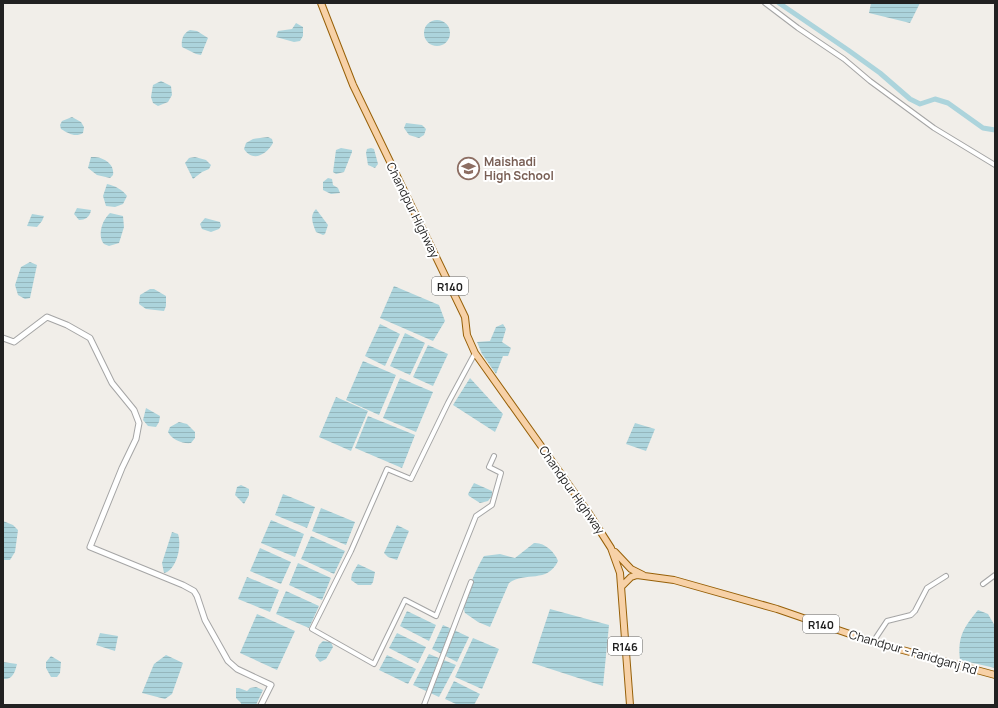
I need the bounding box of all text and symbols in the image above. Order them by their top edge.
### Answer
place label: Maishadi High School [484,153,554,184]
school or university icon: Maishadi High School [455,155,481,181]
street label: Chandpur Highway [383,159,444,261]
road number: R140 [432,277,468,295]
street label: Chandpur Highway [535,442,609,538]
road number: R140 [803,615,839,633]
street label: Chandpur - Faridganj Rd [847,626,979,678]
road number: R146 [608,637,642,655]

